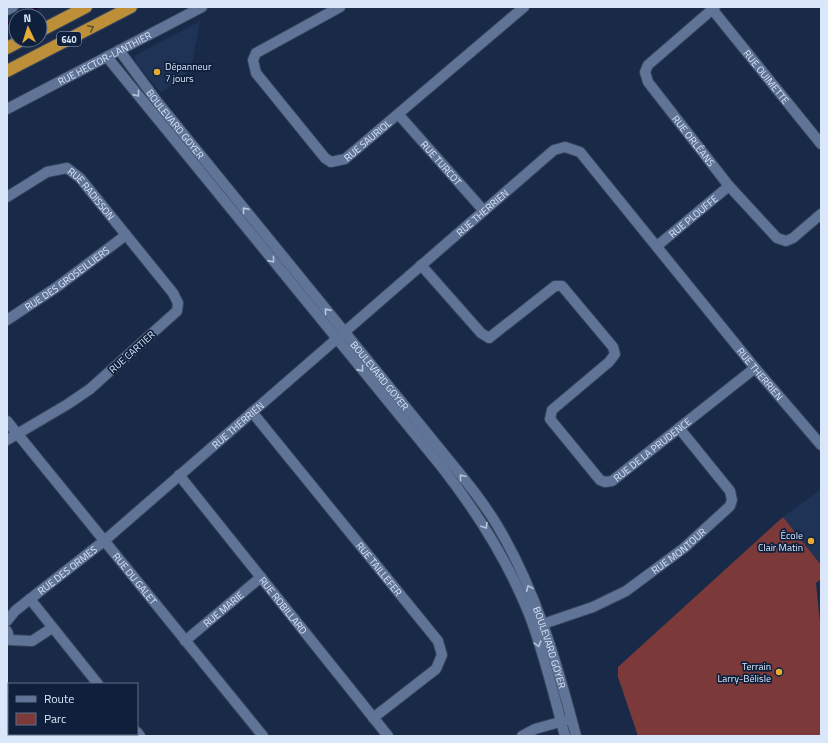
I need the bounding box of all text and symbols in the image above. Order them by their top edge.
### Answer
north arrow [8,8,48,48]
text: N [23,10,32,26]
one-way arrow [87,25,95,32]
street label: RUE HECTOR-LANTHIER [55,27,154,89]
road number: 640 [57,32,81,46]
street label: RUE OUIMETTE [740,46,793,107]
place label: Dépanneur 7 jours [165,59,212,86]
marker: Dépanneur 7 jours [152,67,162,77]
street label: BOULEVARD GOYER [143,86,208,162]
one-way arrow [132,89,139,96]
street label: RUE ORLÉANS [669,112,719,170]
street label: RUE SAURIOL [340,115,394,165]
street label: RUE TURCOT [417,137,466,189]
street label: RUE RADISSON [65,164,118,223]
street label: RUE THERRIEN [453,185,512,239]
street label: RUE PLOUFFE [665,191,721,241]
one-way arrow [243,207,250,215]
street label: RUE DES GROSEILLIERS [21,243,112,314]
one-way arrow [268,255,275,262]
one-way arrow [325,308,332,315]
street label: RUE CARTIER [106,327,158,377]
street label: BOULEVARD GOYER [347,337,413,413]
street label: RUE THERRIEN [734,344,787,403]
one-way arrow [357,364,364,371]
street label: RUE THERRIEN [208,398,267,452]
street label: RUE DE LA PRUDENCE [610,414,695,485]
one-way arrow [460,474,467,481]
one-way arrow [480,522,488,529]
street label: RUE MONTOUR [648,524,709,577]
place label: École Clair Matin [758,528,803,555]
marker: École Clair Matin [806,536,816,546]
street label: RUE TAILLEFER [353,539,406,599]
street label: RUE DES ORMES [34,542,100,598]
street label: RUE DU GALET [109,549,161,608]
street label: RUE ROBILLARD [256,573,311,637]
one-way arrow [526,584,534,592]
street label: RUE MARIE [200,587,247,630]
street label: BOULEVARD GOYER [529,604,570,690]
one-way arrow [533,640,542,647]
place label: Terrain Larry-Bélisle [717,659,771,686]
marker: Terrain Larry-Bélisle [774,667,784,677]
legend [8,683,138,735]
text: Route [44,689,74,708]
text: Parc [44,709,66,728]

